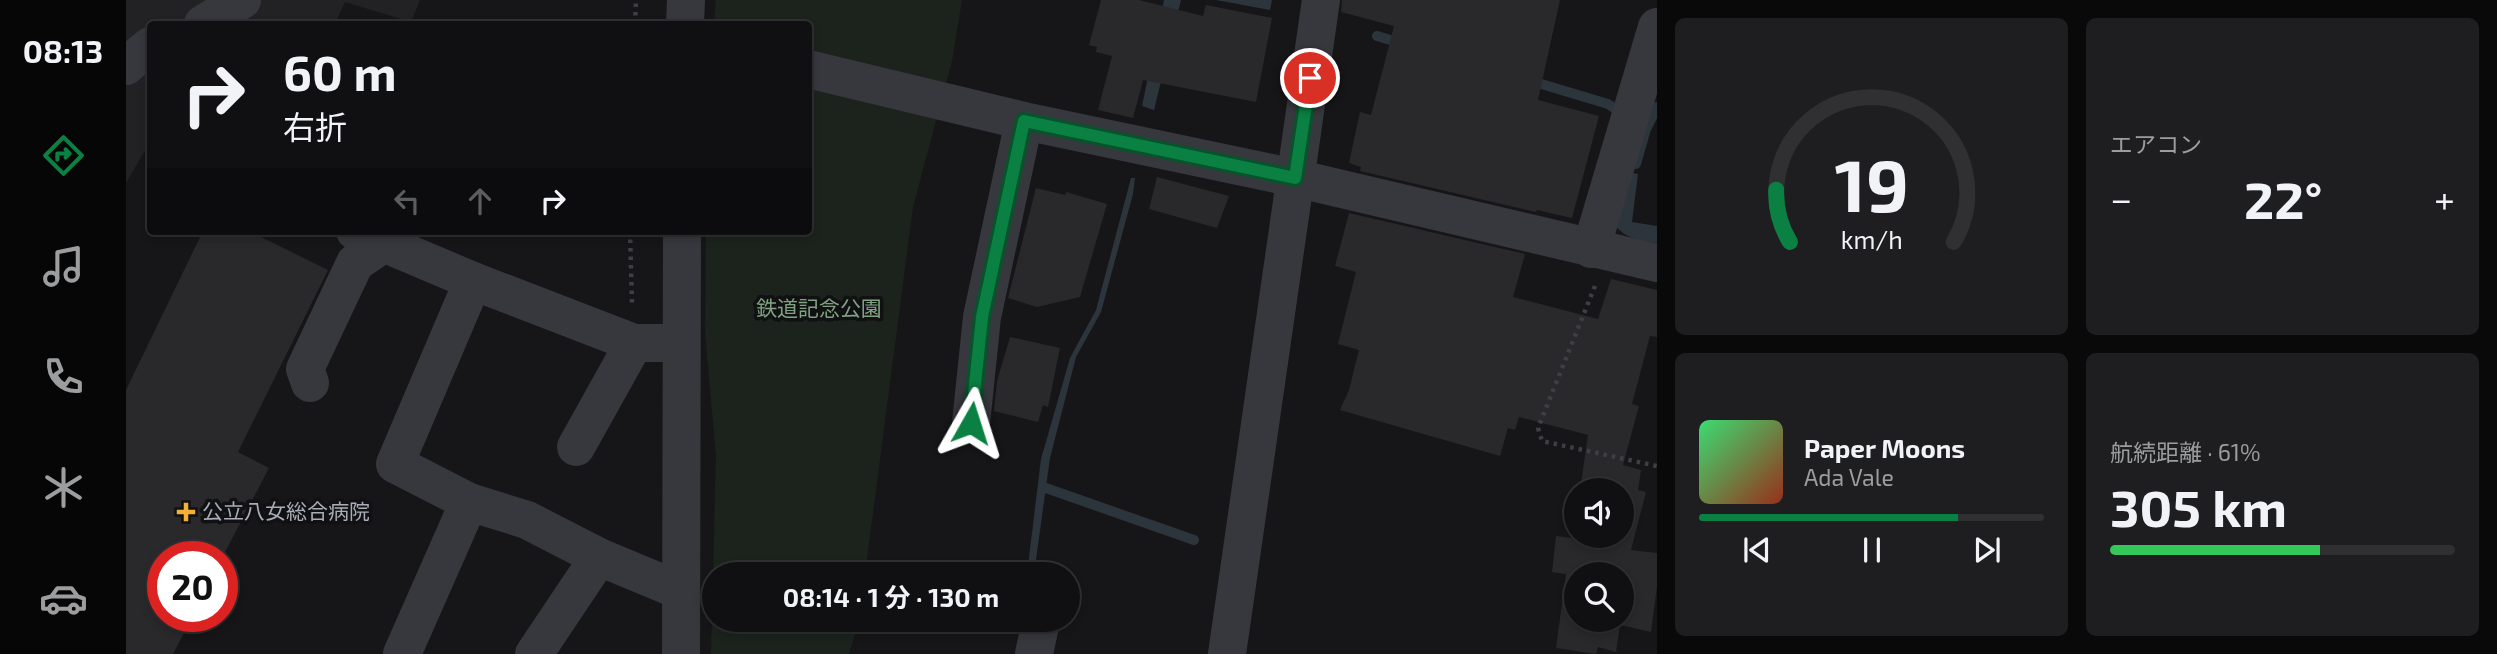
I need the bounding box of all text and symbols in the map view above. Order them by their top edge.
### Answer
text: 08:13 [23,31,103,69]
text: 60 m [283,42,397,101]
pin [1280,48,1340,108]
icon: right [168,49,259,140]
icon: arrive [1291,59,1329,97]
text: 右折 [283,107,347,145]
text: エアコン [2110,130,2202,158]
icon: directions [39,131,88,180]
text: 19 [1834,140,1909,228]
text: 22° [2244,167,2322,229]
text: − [2110,175,2132,221]
text: + [2434,175,2455,221]
icon: left [388,182,426,220]
icon: ahead [461,182,499,220]
icon: right [534,182,572,220]
text: km/h [1840,224,1903,254]
icon: music [39,242,88,291]
park label: 鉄道記念公園 [756,295,882,320]
icon: phone [39,352,88,401]
position arrow [934,386,1008,460]
text: Paper Moons [1804,432,1965,463]
text: 航続距離 · 61% [2110,438,2261,466]
icon: climate [39,463,88,512]
text: Ada Vale [1804,463,1894,491]
text: 305 km [2110,475,2287,537]
map controls [1564,478,1634,632]
button: sound [1564,478,1634,548]
place label: 公立八女総合病院 [202,498,370,523]
marker: 公立八女総合病院 [176,502,196,522]
icon: previous [1738,531,1776,569]
icon: pause [1853,531,1891,569]
icon: next [1968,531,2006,569]
speed limit sign: 20 [147,541,238,632]
button: search [1564,562,1634,632]
icon: car [39,574,88,623]
text: 08:14 · 1 分 · 130 m [783,581,999,612]

